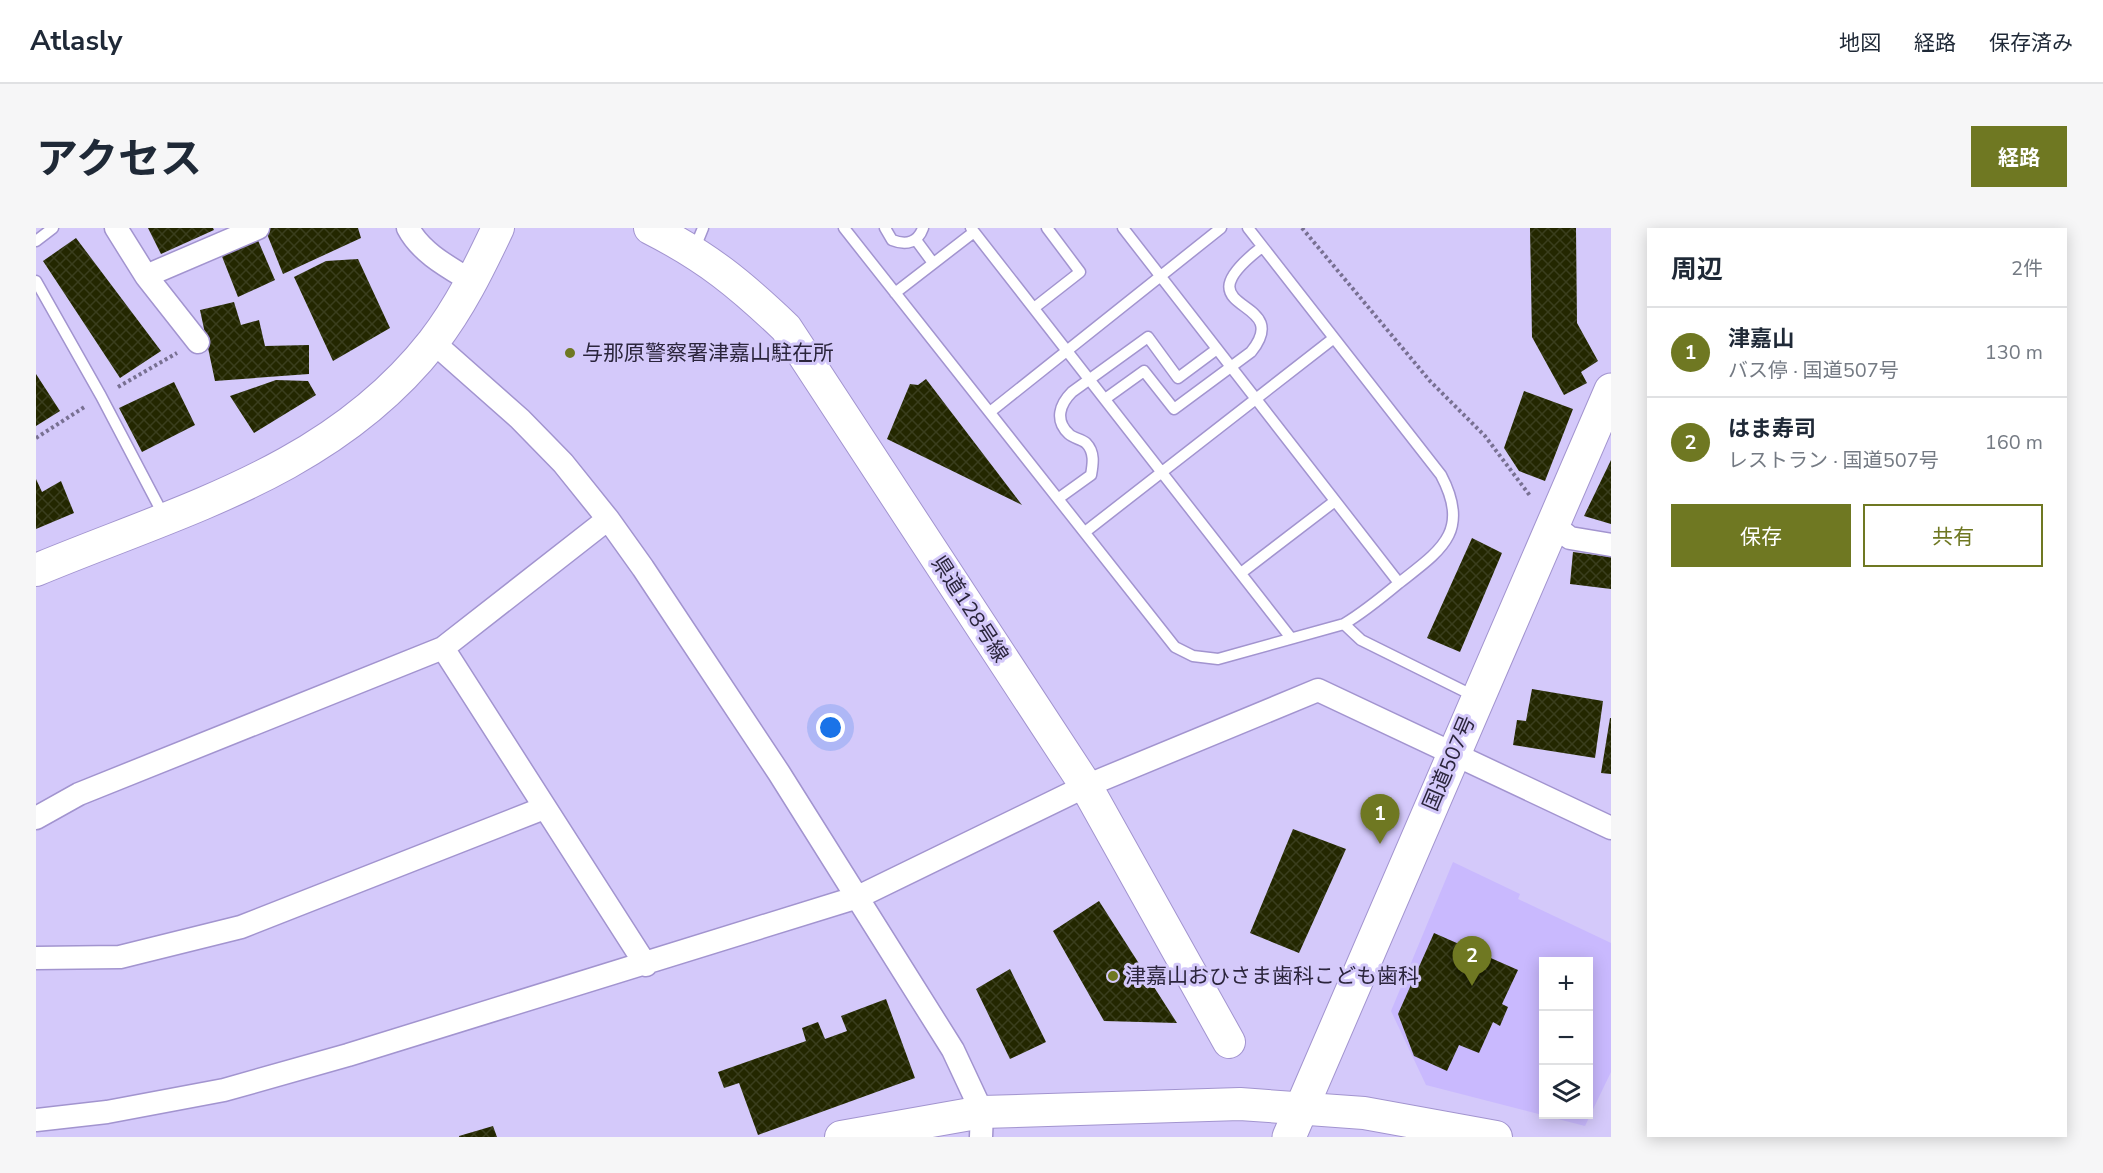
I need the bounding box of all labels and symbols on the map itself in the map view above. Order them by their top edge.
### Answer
place label: 与那原警察署津嘉山駐在所 [582,339,834,367]
marker: 与那原警察署津嘉山駐在所 [563,346,577,360]
street label: 県道128号線 [925,550,1015,668]
street label: 国道507号 [1416,711,1482,815]
your location [816,713,845,742]
pin: 1 [1360,794,1400,844]
pin: 2 [1452,936,1492,986]
place label: 津嘉山おひさま歯科こども歯科 [1125,962,1419,990]
marker: 津嘉山おひさま歯科こども歯科 [1106,969,1120,983]

